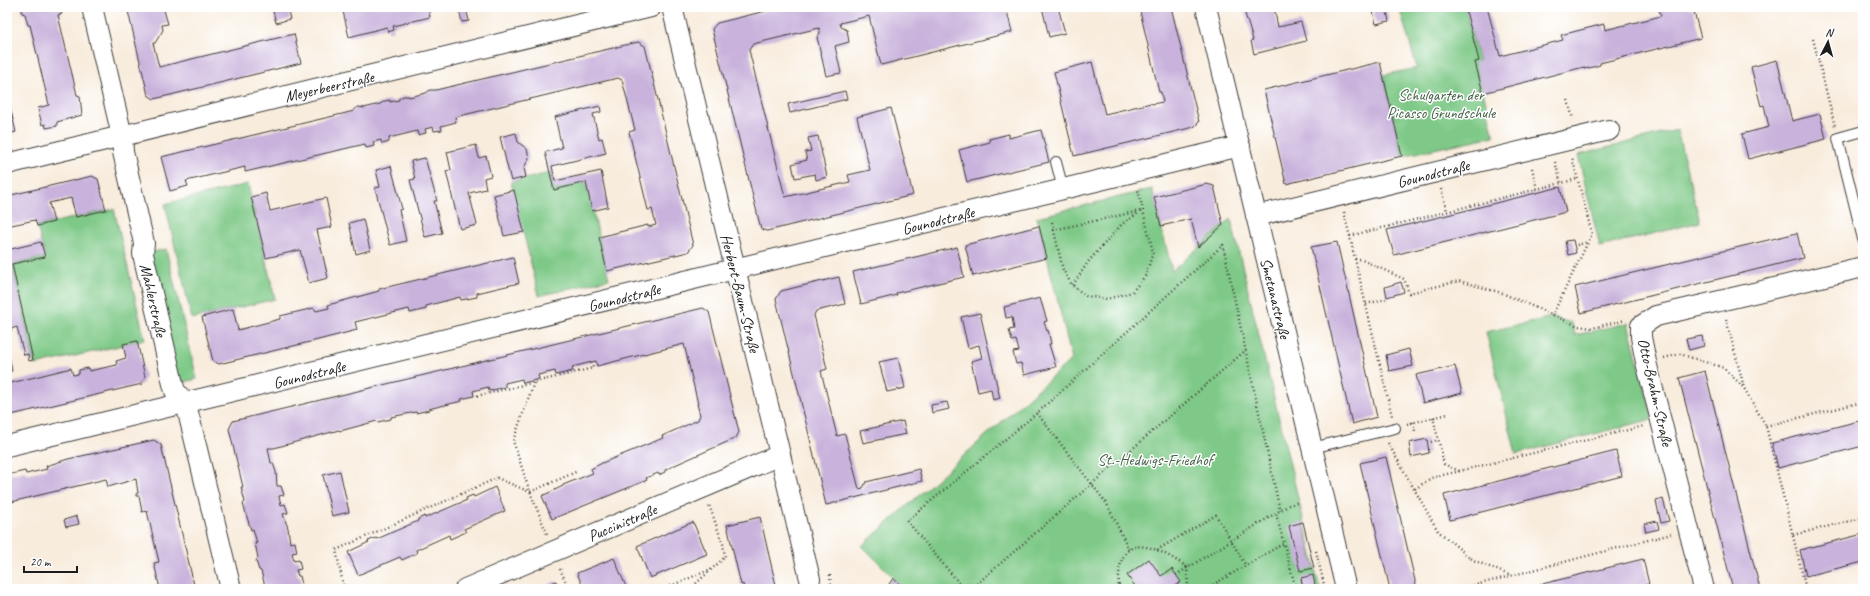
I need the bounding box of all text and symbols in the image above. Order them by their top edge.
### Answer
north arrow [1808,22,1848,62]
text: N [1825,25,1835,40]
street label: Meyerbeerstraße [283,67,377,107]
park label: Schulgarten der Picasso Grundschule [1387,85,1497,123]
street label: Gounodstraße [1395,155,1473,193]
street label: Gounodstraße [900,202,978,240]
street label: Herbert-Baum-Straße [716,232,765,356]
street label: Smetanastraße [1255,256,1295,342]
street label: Mahlerstraße [135,262,172,340]
street label: Gounodstraße [586,279,664,317]
street label: Otto-Brahm-Straße [1633,336,1678,450]
street label: Gounodstraße [271,356,349,394]
park label: St.-Hedwigs-Friedhof [1098,450,1216,470]
street label: Puccinistraße [585,499,661,546]
scale bar [24,548,77,574]
text: 20 m [30,554,52,570]

